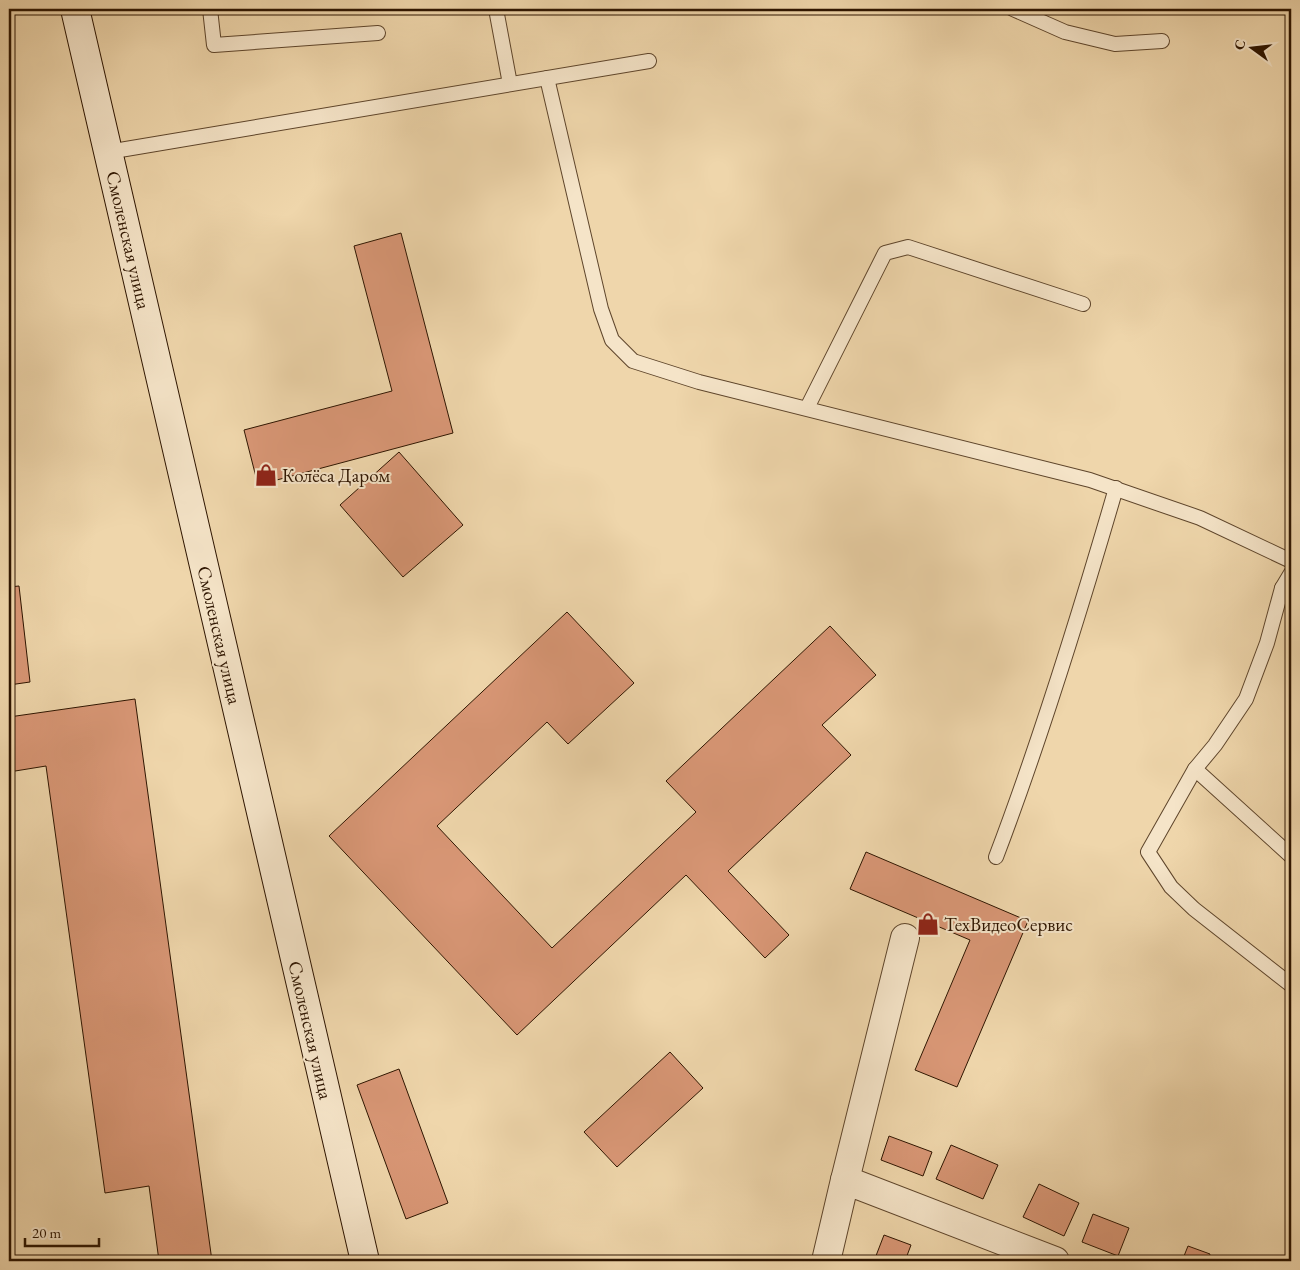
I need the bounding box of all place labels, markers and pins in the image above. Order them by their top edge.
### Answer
shop icon: Колёса Даром [253,462,279,488]
place label: Колёса Даром [282,463,390,488]
shop icon: ТехВидеоСервис [915,911,941,937]
place label: ТехВидеоСервис [944,912,1073,937]

